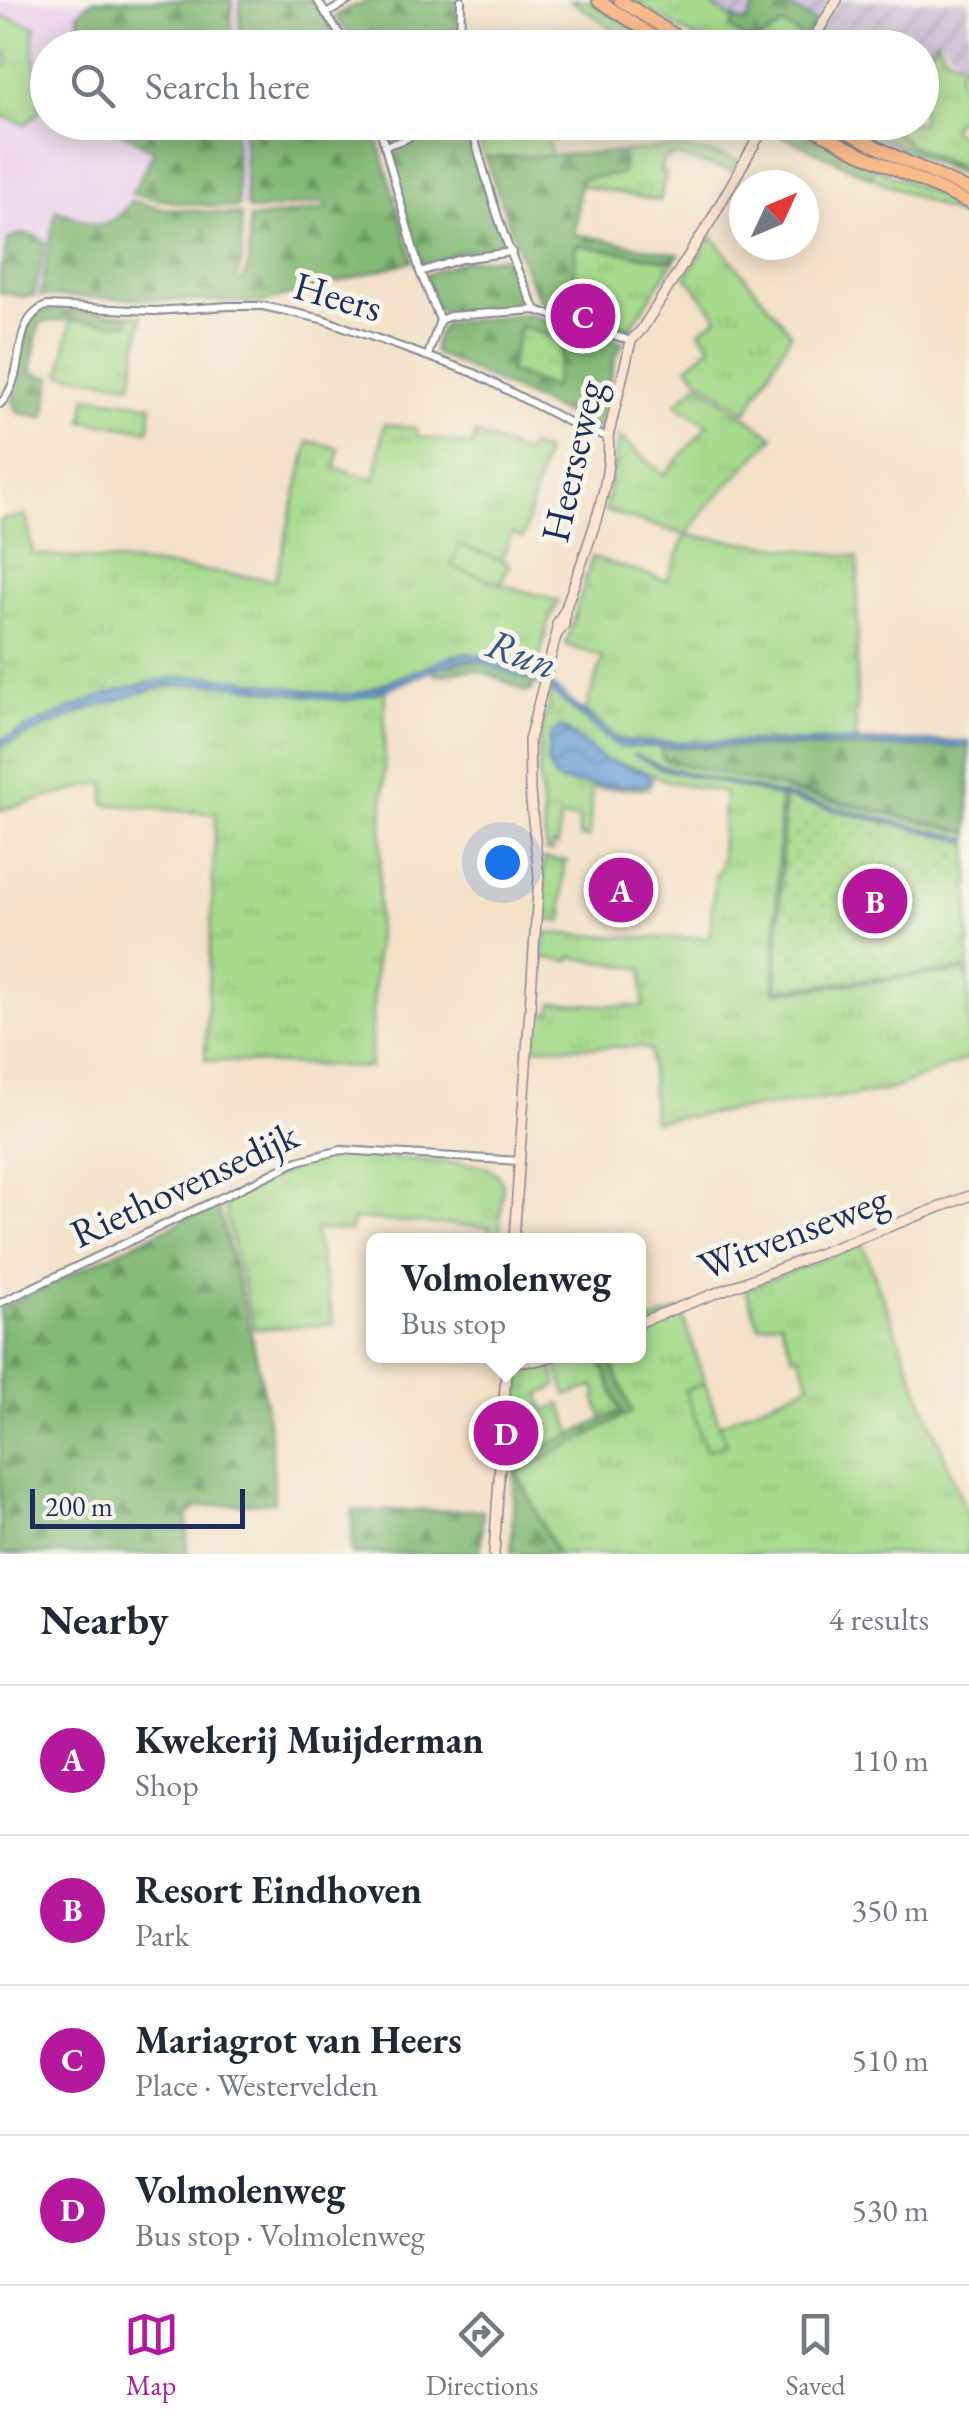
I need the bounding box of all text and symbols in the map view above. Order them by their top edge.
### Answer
search box [30,30,939,140]
icon: search [65,58,120,113]
text: Search here [145,61,310,110]
north arrow [729,170,819,260]
street label: Heers [288,259,388,333]
pin: C [550,278,616,354]
street label: Heerseweg [528,374,616,547]
water label: Run [479,615,565,692]
your location [477,837,528,888]
pin: A [588,852,654,928]
pin: B [842,864,908,938]
street label: Riethovensedijk [62,1108,307,1259]
street label: Witvenseweg [691,1172,896,1292]
popup [366,1233,646,1363]
text: Volmolenweg [401,1253,611,1302]
text: Bus stop [401,1302,506,1344]
pin: D [474,1396,538,1470]
scale bar [30,1484,245,1528]
text: 200 m [45,1488,113,1524]
text: Nearby [40,1592,169,1647]
text: 4 results [829,1598,929,1640]
text: Kwekerij Muijderman [135,1715,484,1764]
text: A [61,1739,84,1781]
text: 110 m [852,1739,929,1781]
text: Shop [135,1764,199,1806]
text: Resort Eindhoven [135,1865,422,1914]
text: B [62,1889,83,1931]
text: 350 m [852,1889,929,1931]
text: Park [135,1914,190,1956]
text: Mariagrot van Heers [135,2015,462,2064]
text: C [61,2039,84,2081]
text: 510 m [852,2039,929,2081]
text: Place · Westervelden [135,2064,378,2106]
text: Volmolenweg [135,2165,345,2214]
text: D [60,2189,85,2231]
text: 530 m [852,2189,929,2231]
text: Bus stop · Volmolenweg [135,2214,425,2256]
tab: Map [124,2307,179,2403]
tab: Directions [426,2307,538,2403]
tab: Saved [785,2307,845,2403]

